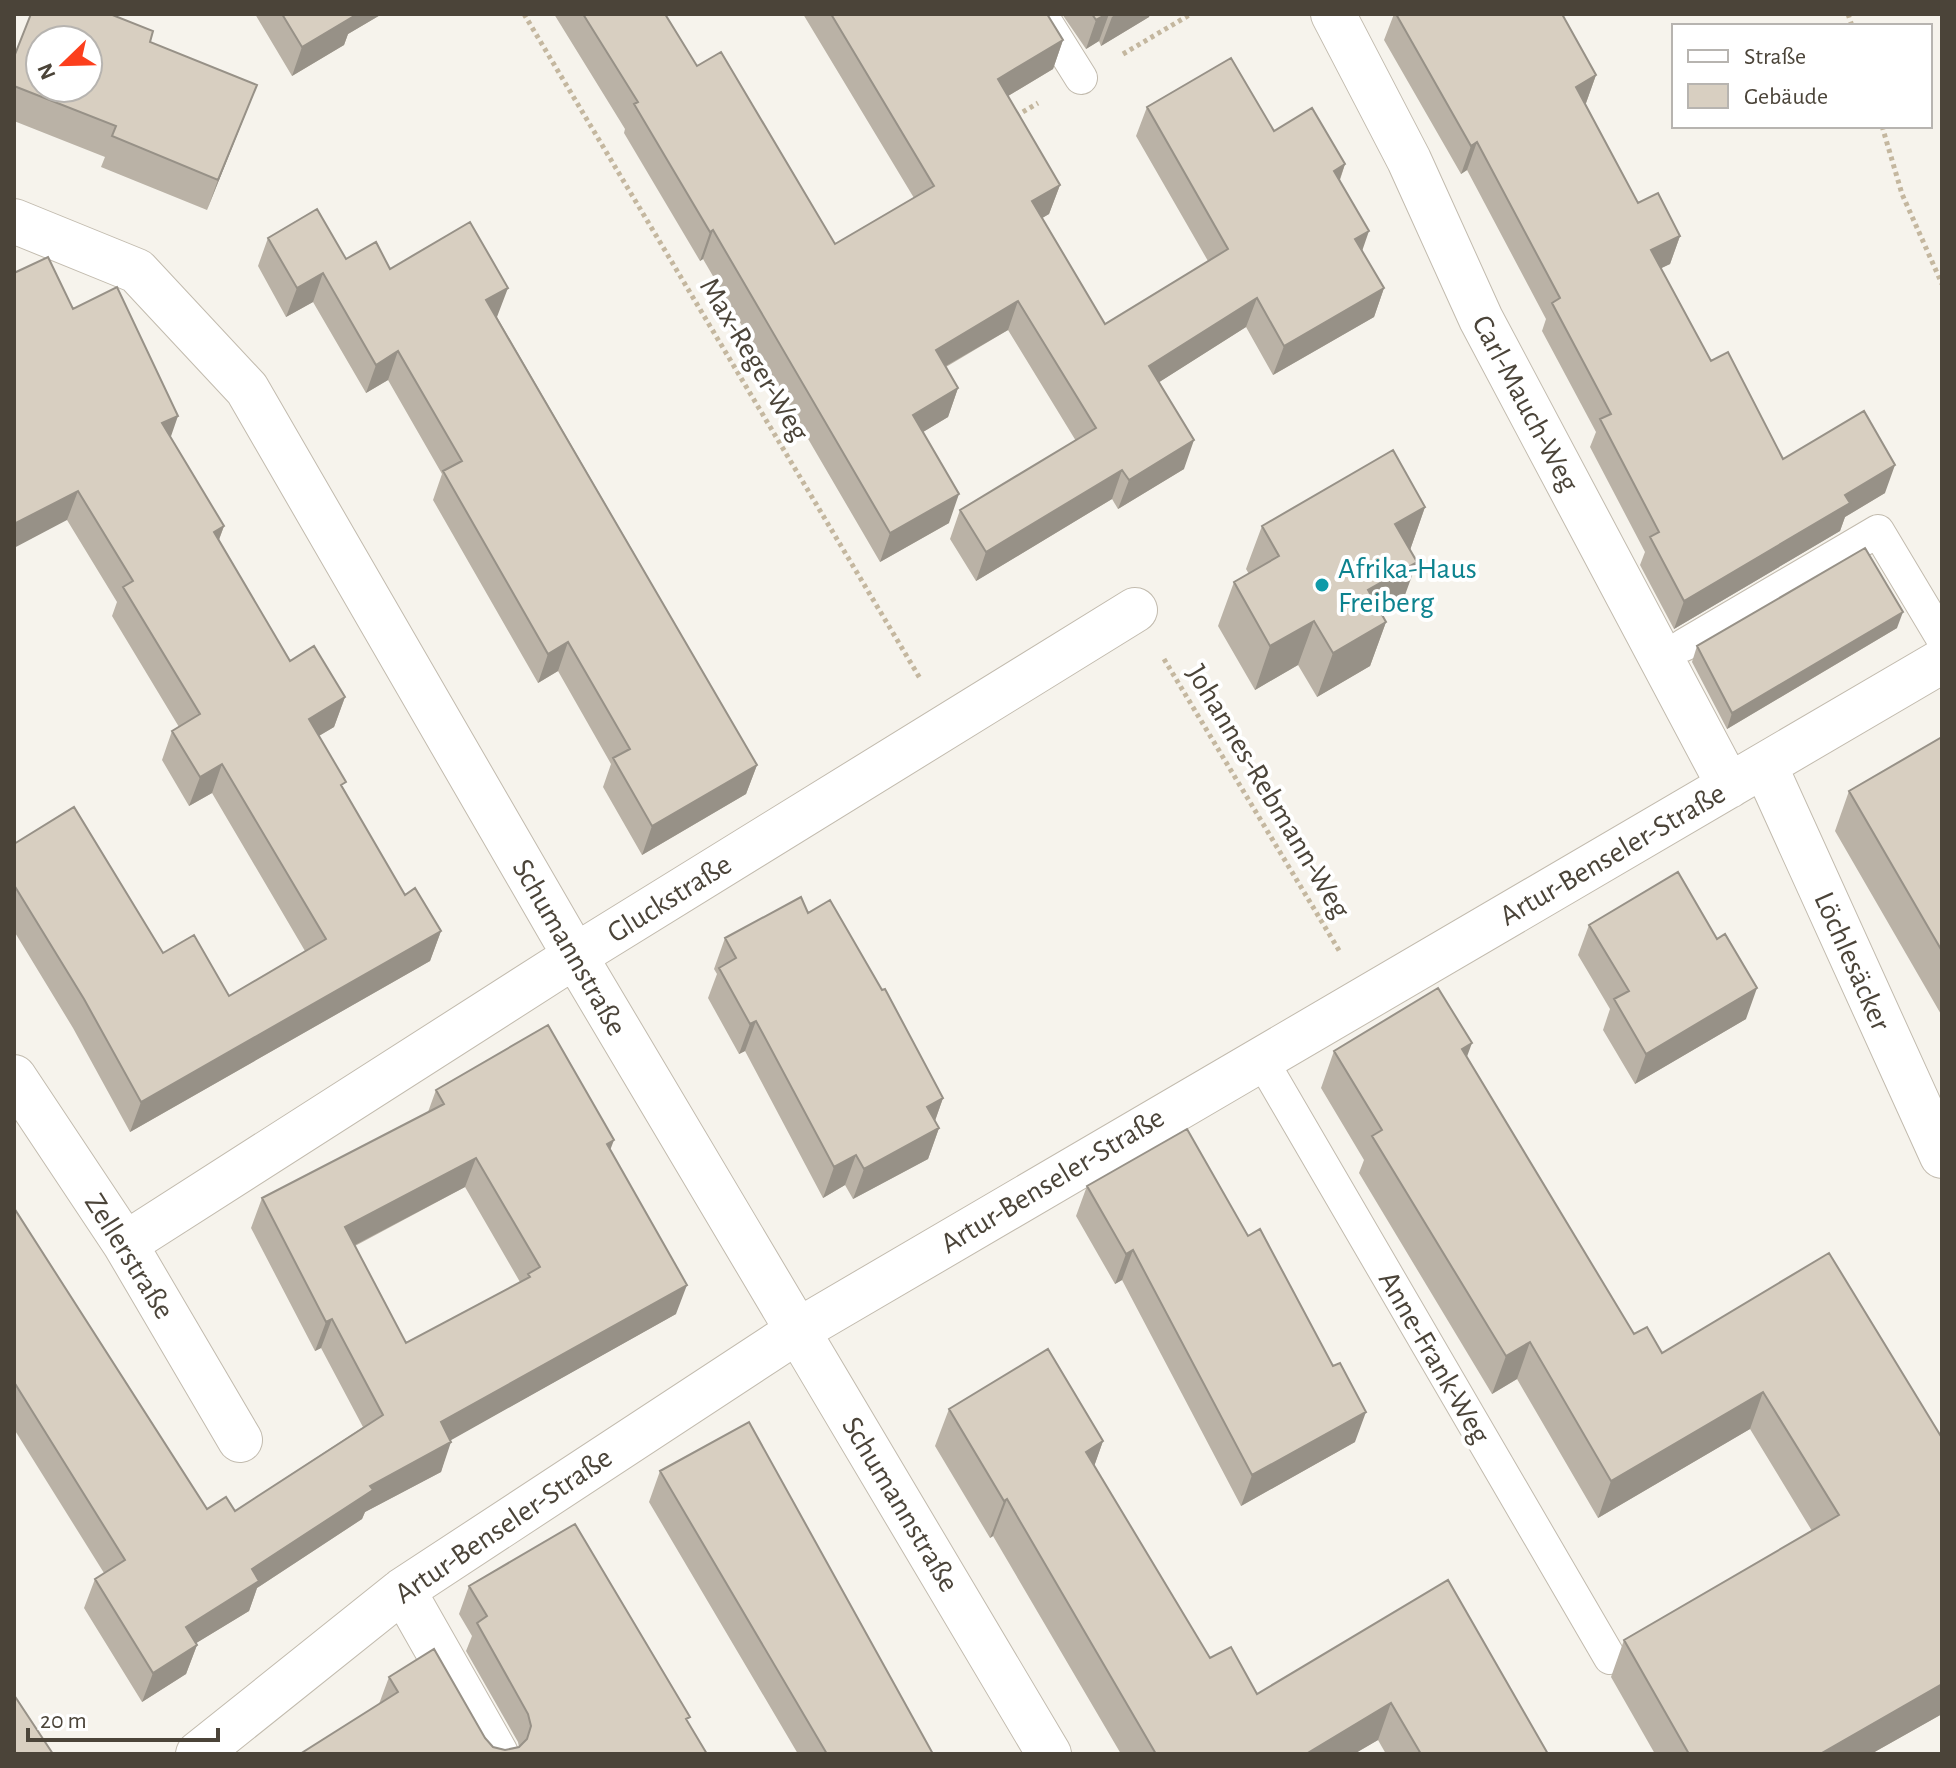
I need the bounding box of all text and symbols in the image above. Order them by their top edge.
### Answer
north arrow [24,24,104,104]
legend [1672,24,1932,128]
text: Straße [1744,45,1806,69]
text: N [33,60,60,83]
text: Gebäude [1744,85,1828,109]
street label: Max-Reger-Weg [694,273,815,447]
street label: Carl-Mauch-Weg [1466,310,1584,497]
place label: Afrika-Haus Freiberg [1338,554,1477,618]
marker: Afrika-Haus Freiberg [1313,576,1331,594]
street label: Johannes-Rebmann-Weg [1181,660,1356,924]
street label: Artur-Benseler-Straße [1495,778,1730,932]
street label: Gluckstraße [602,849,737,949]
street label: Schumannstraße [507,854,632,1041]
street label: Löchlesäcker [1808,888,1896,1036]
street label: Artur-Benseler-Straße [936,1102,1169,1259]
street label: Zellerstraße [79,1189,179,1325]
street label: Anne-Frank-Weg [1373,1266,1496,1449]
street label: Schumannstraße [836,1412,964,1597]
street label: Artur-Benseler-Straße [390,1442,618,1610]
scale bar [28,1692,218,1742]
text: 20 m [40,1709,87,1733]

